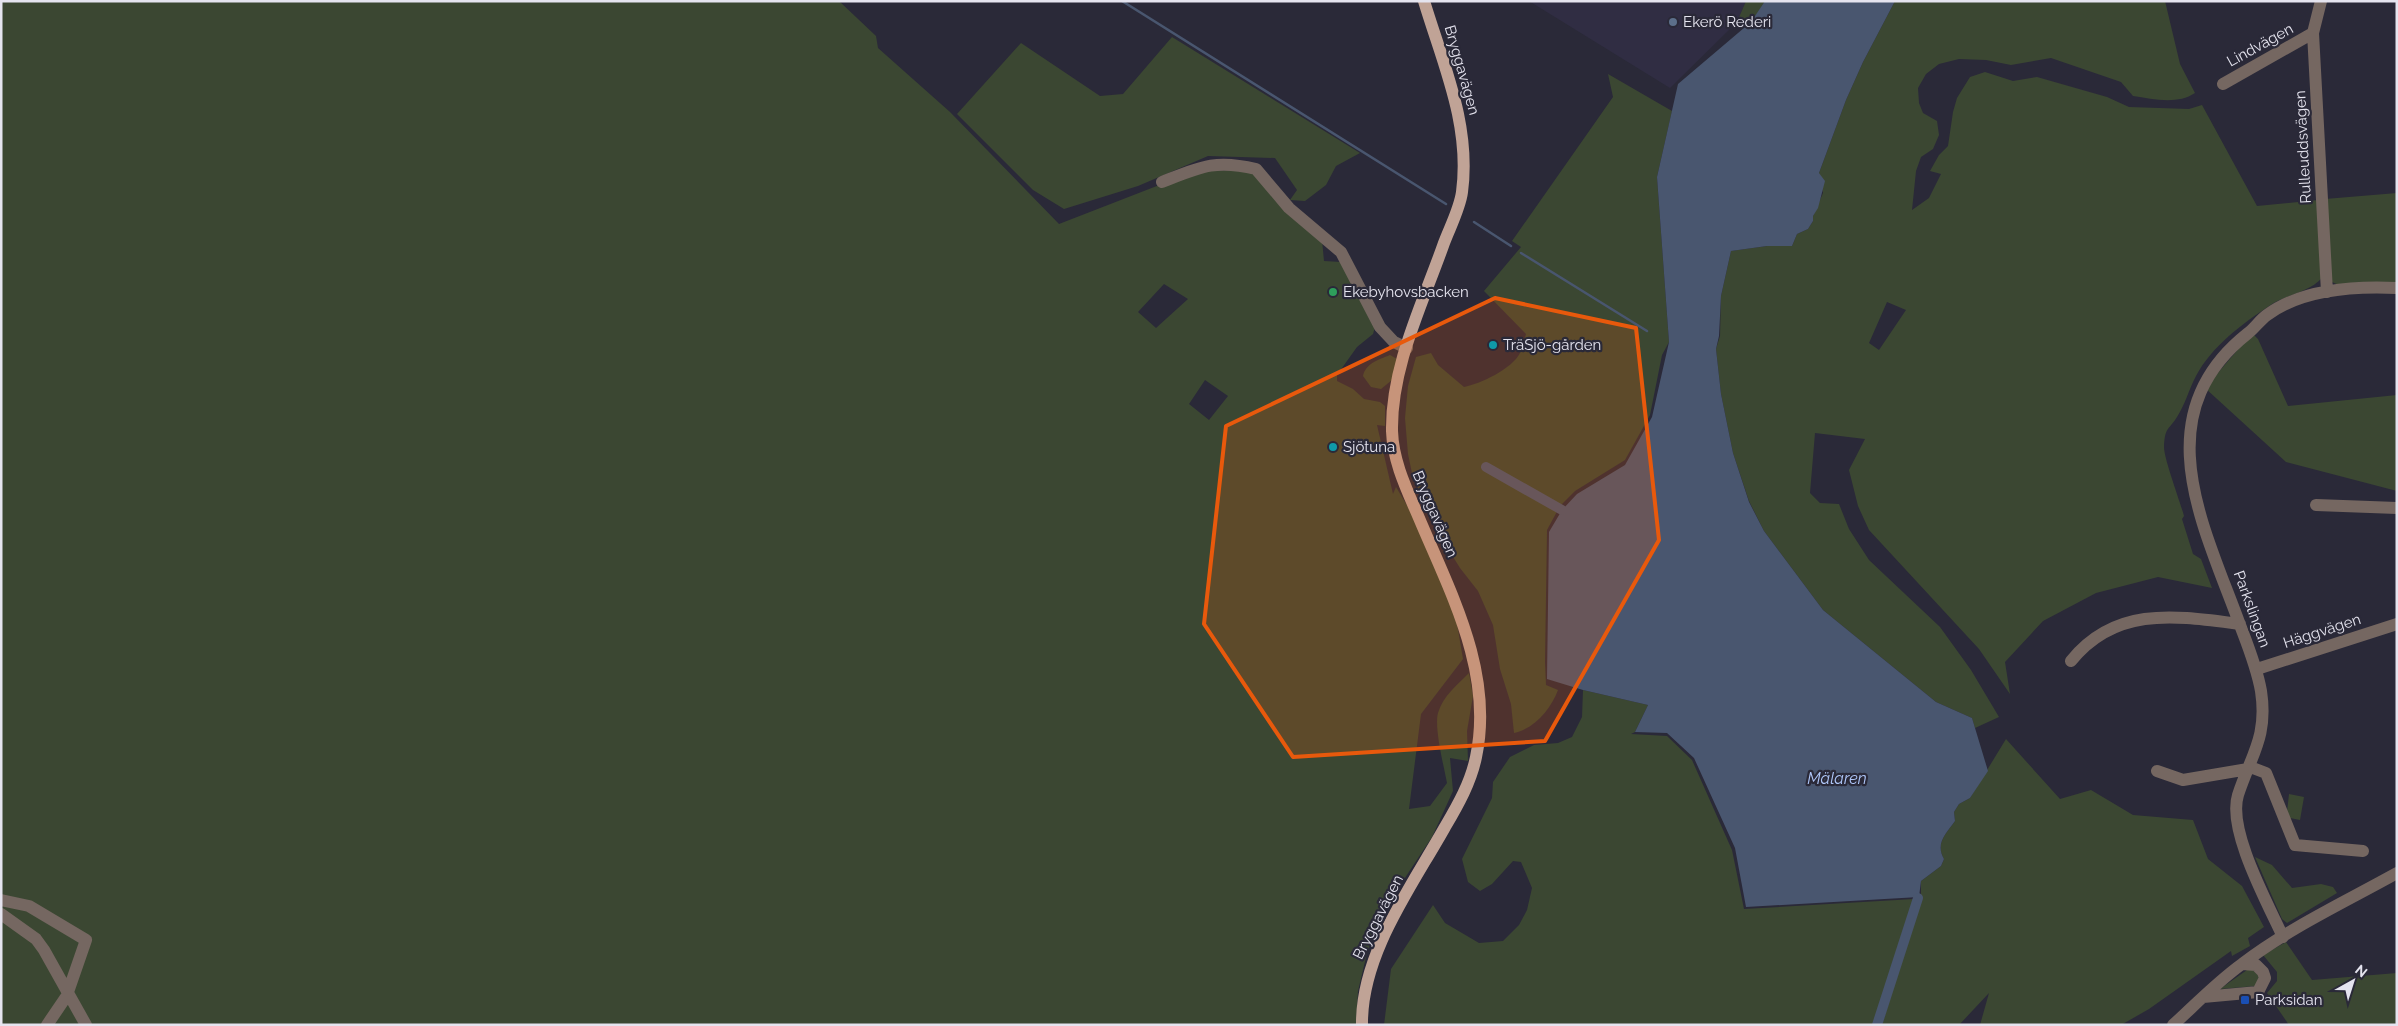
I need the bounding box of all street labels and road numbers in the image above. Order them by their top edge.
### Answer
street label: Lindvägen [2224,19,2296,71]
street label: Bryggavägen [1441,23,1483,117]
street label: Rulleuddsvägen [2291,90,2315,204]
street label: Bryggavägen [1409,468,1461,560]
street label: Parkslingan [2230,568,2274,650]
street label: Häggvägen [2281,610,2363,652]
street label: Bryggavägen [1349,872,1407,962]

